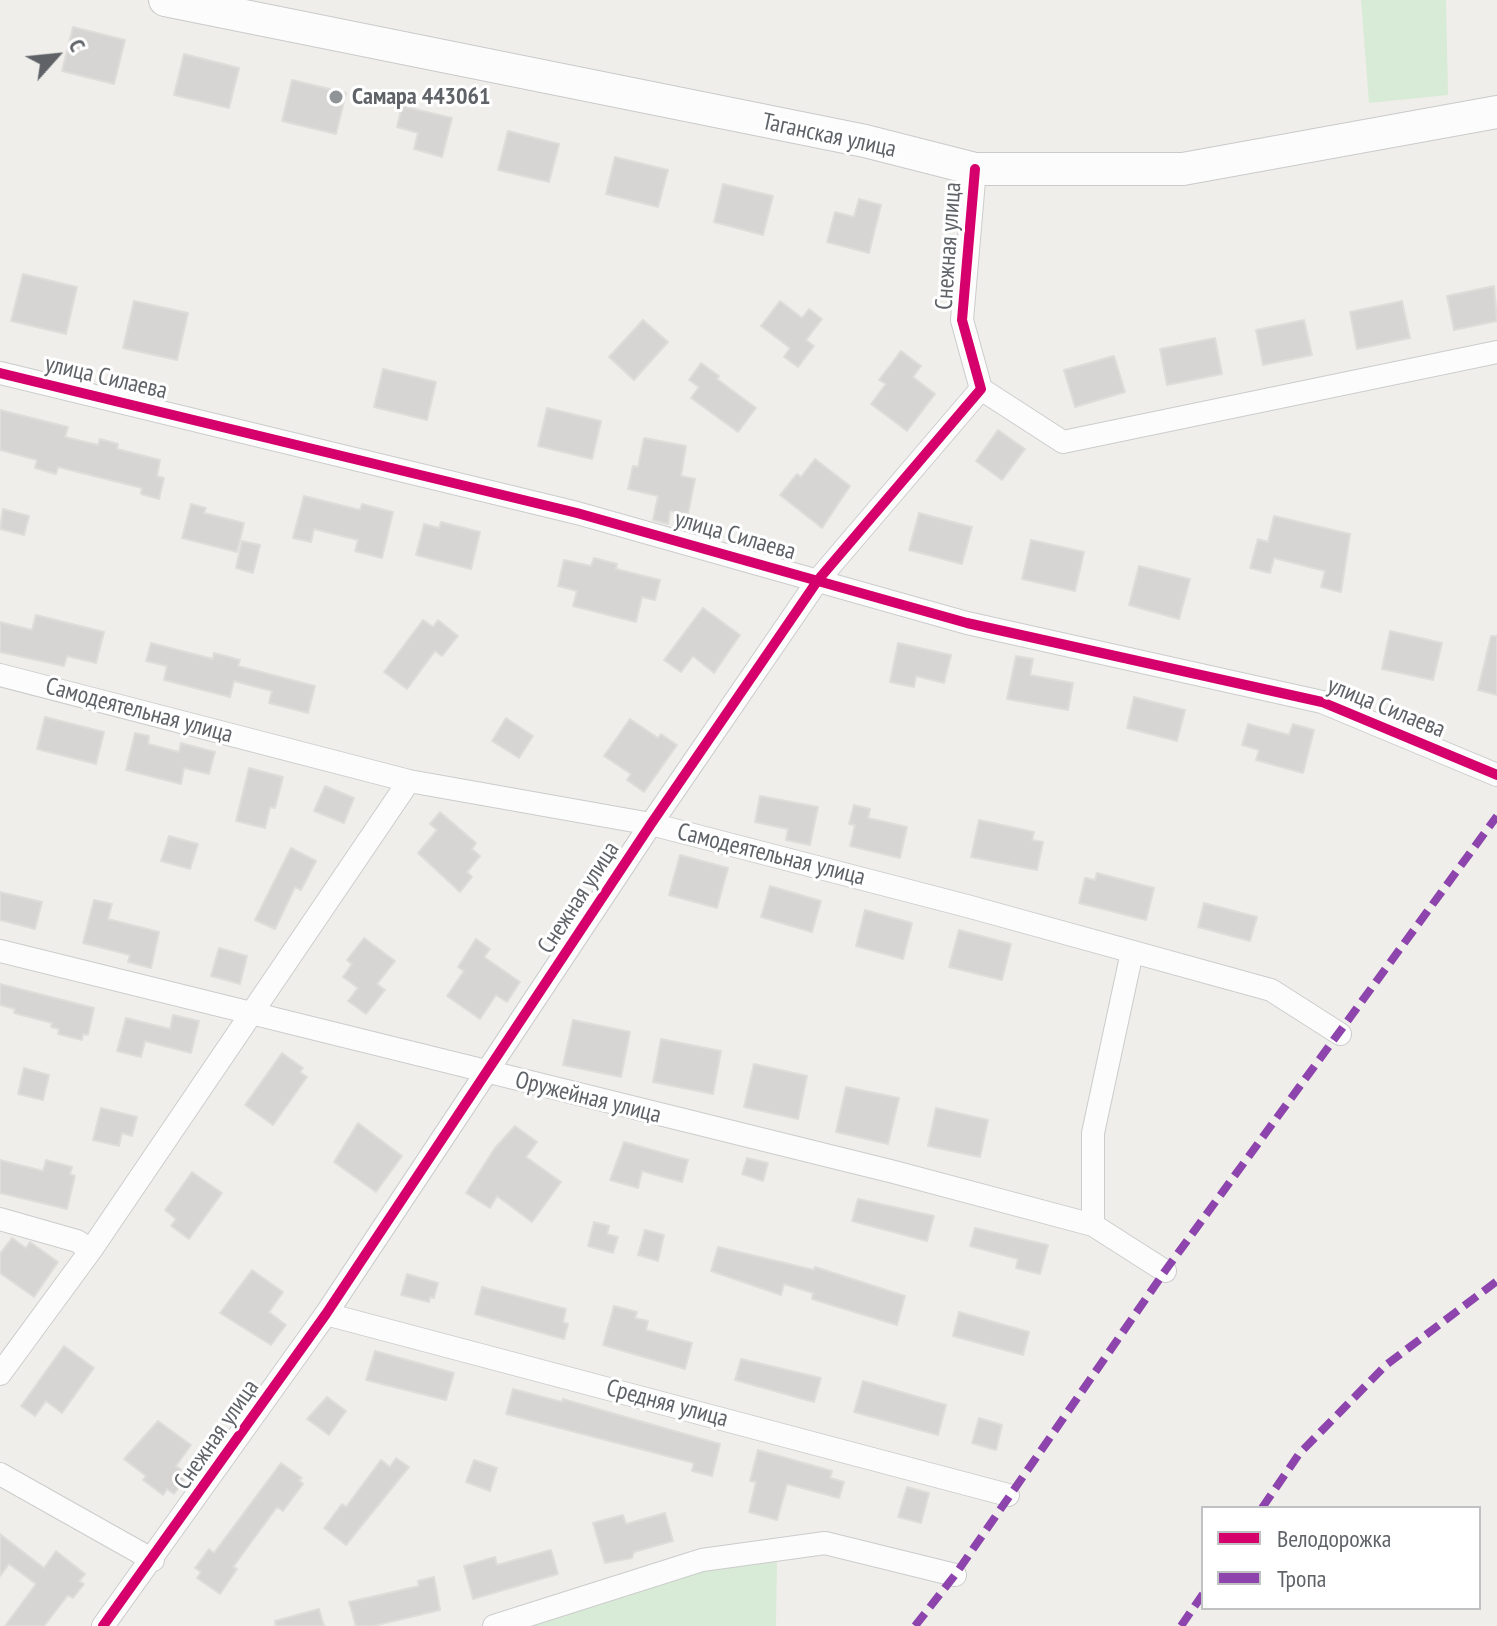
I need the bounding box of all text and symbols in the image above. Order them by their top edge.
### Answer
north arrow [16,16,96,96]
text: С [63,34,92,56]
place label: Самара 443061 [352,83,491,111]
marker: Самара 443061 [327,88,345,106]
street label: Таганская улица [759,108,899,164]
street label: Снежная улица [930,181,968,311]
street label: улица Силаева [42,350,170,406]
street label: улица Силаева [671,505,799,567]
street label: улица Силаева [1323,671,1449,745]
street label: Самодеятельная улица [42,672,236,750]
street label: Самодеятельная улица [674,818,868,892]
street label: Снежная улица [532,837,626,959]
street label: Оружейная улица [512,1066,664,1130]
street label: Снежная улица [169,1374,265,1496]
street label: Средняя улица [603,1374,731,1434]
legend [1201,1506,1481,1610]
text: Велодорожка [1277,1523,1391,1554]
text: Тропа [1277,1563,1326,1594]

